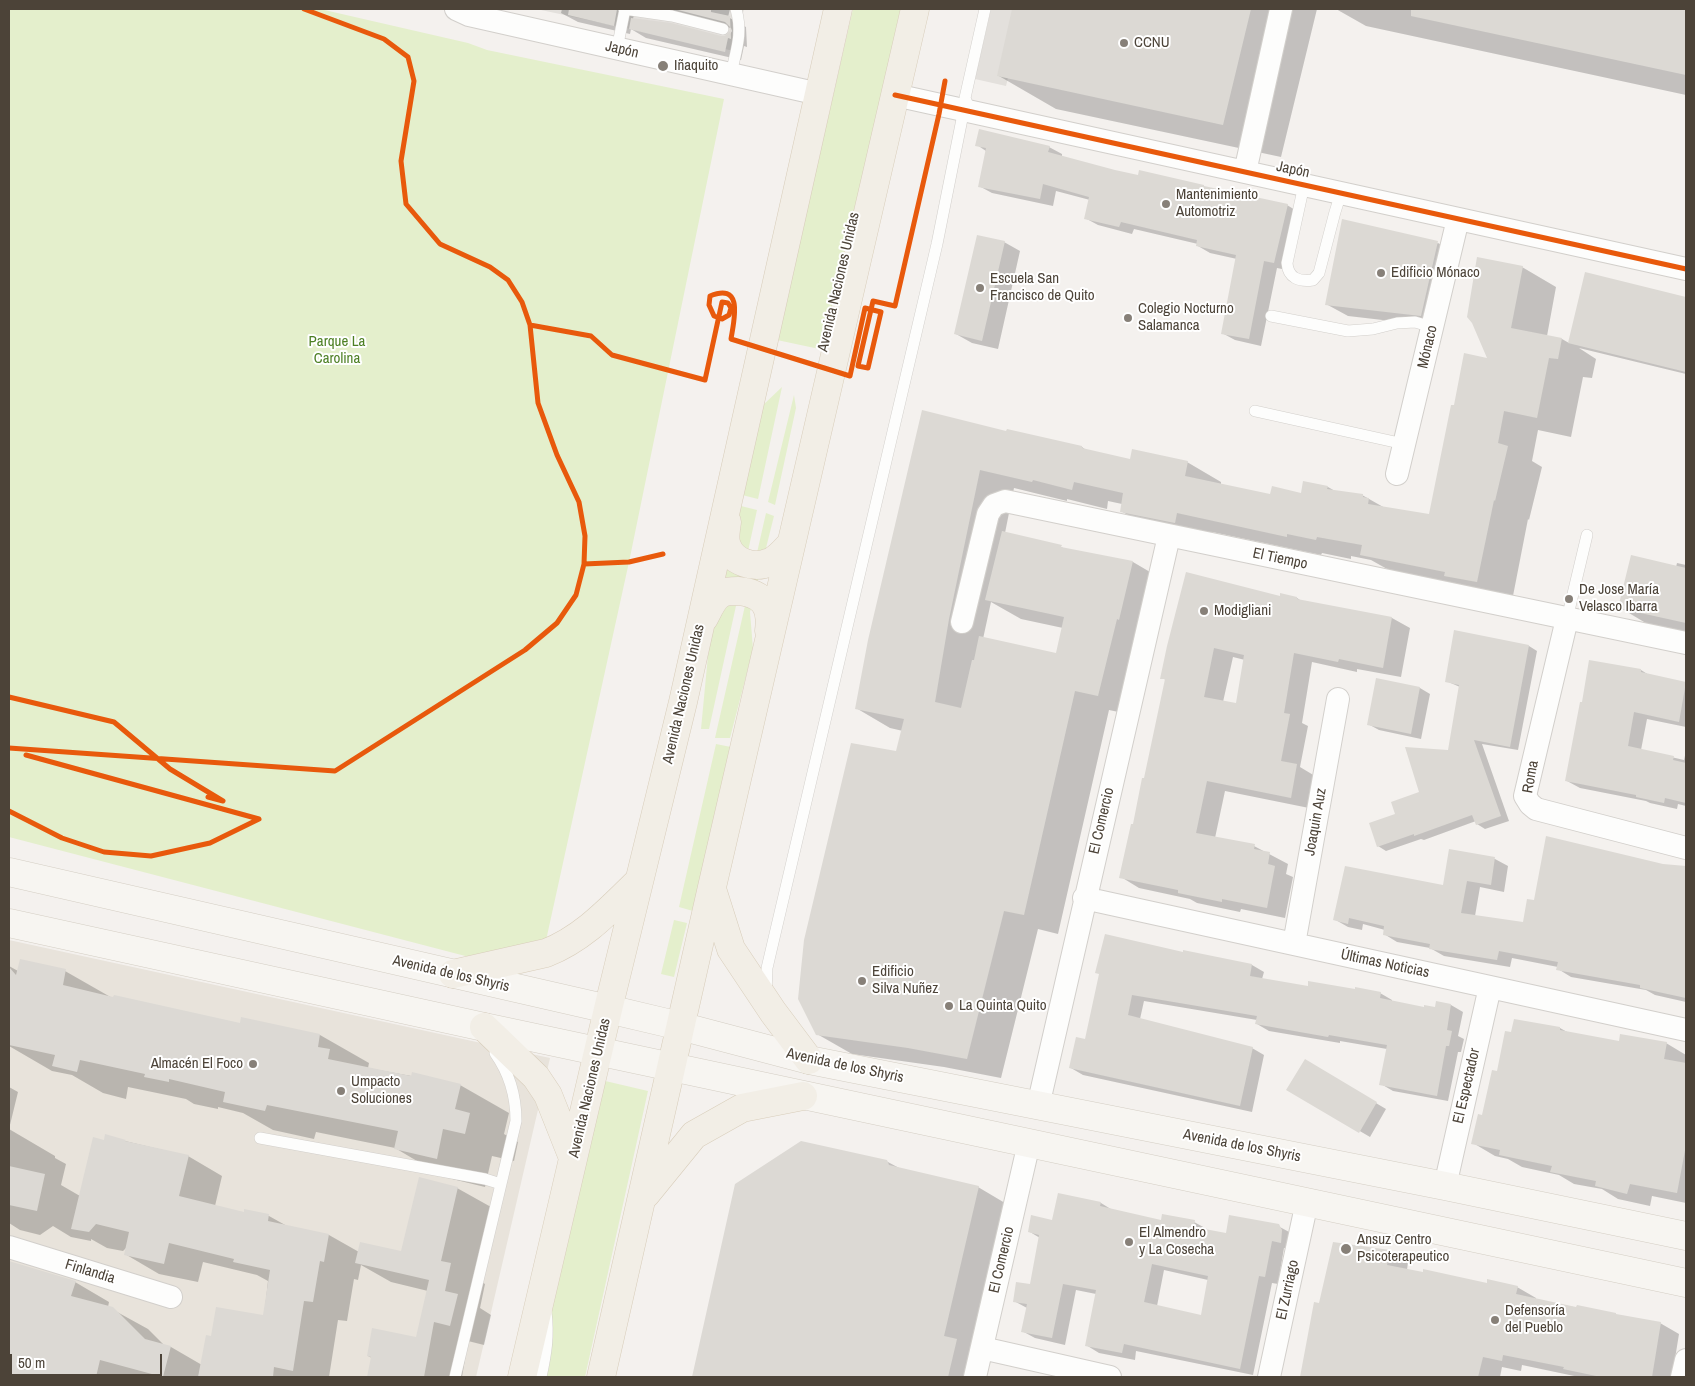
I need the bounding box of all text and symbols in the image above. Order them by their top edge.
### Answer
place label: CCNU [1134,34,1170,52]
street label: Japón [604,37,640,63]
marker: CCNU [1118,37,1130,49]
place label: Iñaquito [674,57,718,75]
marker: Iñaquito [656,59,670,73]
street label: Japón [1275,158,1311,182]
place label: Mantenimiento Automotriz [1176,186,1258,221]
marker: Mantenimiento Automotriz [1160,198,1172,210]
street label: Avenida Naciones Unidas [814,210,864,354]
place label: Edificio Mónaco [1391,264,1480,282]
marker: Edificio Mónaco [1375,267,1387,279]
place label: Escuela San Francisco de Quito [990,270,1095,305]
marker: Escuela San Francisco de Quito [974,282,986,294]
place label: Colegio Nocturno Salamanca [1138,300,1234,335]
marker: Colegio Nocturno Salamanca [1122,312,1134,324]
street label: Mónaco [1414,324,1442,370]
park label: Parque La Carolina [309,333,365,368]
street label: El Tiempo [1251,544,1309,574]
place label: De Jose María Velasco Ibarra [1579,581,1659,616]
marker: De Jose María Velasco Ibarra [1563,593,1575,605]
place label: Modigliani [1214,602,1271,620]
marker: Modigliani [1198,605,1210,617]
street label: Avenida Naciones Unidas [659,622,709,766]
street label: Roma [1519,759,1543,795]
street label: El Comercio [1086,786,1118,856]
street label: Joaquin Auz [1301,787,1331,857]
street label: Últimas Noticias [1339,946,1431,982]
street label: Avenida de los Shyris [391,952,511,996]
place label: Edificio Silva Nuñez [872,963,938,998]
marker: Edificio Silva Nuñez [856,975,868,987]
place label: La Quinta Quito [959,997,1047,1015]
marker: La Quinta Quito [943,1000,955,1012]
street label: Avenida Naciones Unidas [565,1016,615,1160]
street label: Avenida de los Shyris [785,1045,905,1087]
street label: El Espectador [1450,1047,1484,1125]
place label: Almacén El Foco [151,1055,243,1073]
marker: Almacén El Foco [247,1058,259,1070]
place label: Umpacto Soluciones [351,1073,412,1108]
marker: Umpacto Soluciones [335,1085,347,1097]
street label: Avenida de los Shyris [1182,1126,1302,1166]
place label: El Almendro y La Cosecha [1139,1224,1214,1259]
street label: El Comercio [986,1225,1018,1295]
place label: Ansuz Centro Psicoterapeutico [1357,1231,1449,1266]
marker: El Almendro y La Cosecha [1123,1236,1135,1248]
marker: Ansuz Centro Psicoterapeutico [1339,1242,1353,1256]
street label: Finlandia [63,1256,117,1288]
street label: El Zurriago [1273,1258,1303,1322]
place label: Defensoría del Pueblo [1505,1302,1565,1337]
marker: Defensoría del Pueblo [1489,1314,1501,1326]
scale bar [12,1344,165,1376]
text: 50 m [18,1352,45,1373]

